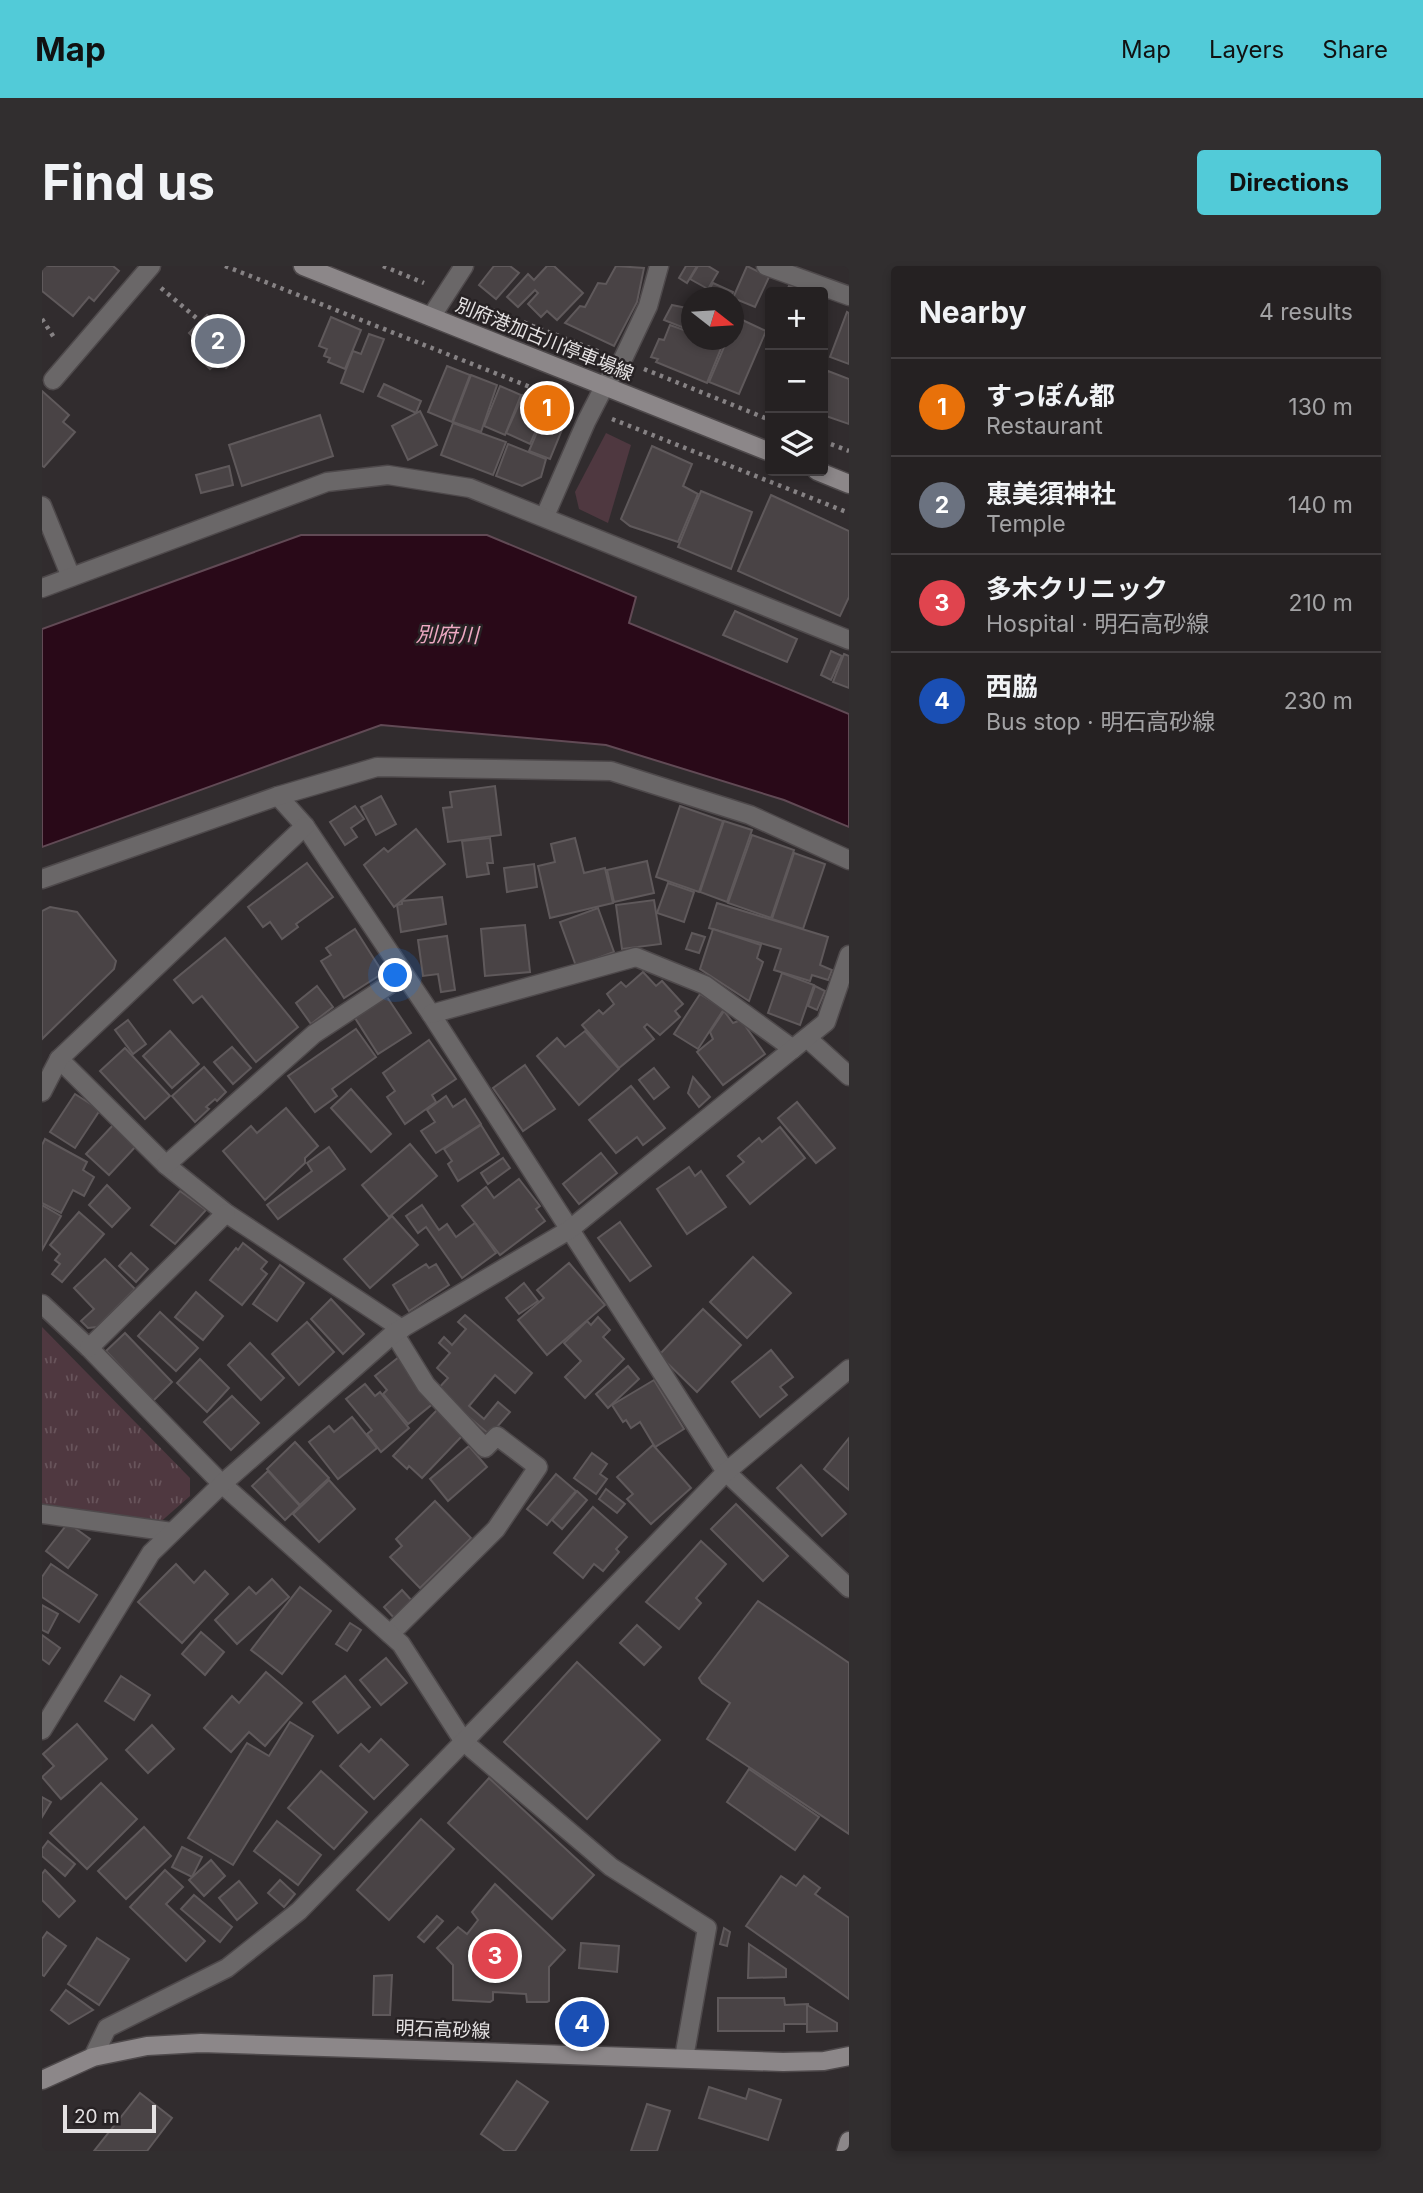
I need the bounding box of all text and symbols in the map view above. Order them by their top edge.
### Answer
text: Map [35,29,106,69]
text: Map [1121,35,1171,64]
text: Layers [1209,35,1284,64]
text: Share [1322,35,1388,64]
button: Directions [1197,150,1381,215]
text: Find us [42,153,215,212]
north arrow [681,287,744,350]
map controls [765,287,828,476]
button: + [765,287,828,350]
street label: 別府港加古川停車場線 [452,293,637,386]
text: Nearby [919,294,1027,330]
text: 4 results [1259,298,1353,326]
pin: 2 [195,315,241,367]
button: − [765,350,828,413]
text: すっぽん都 [986,380,1115,411]
pin: 1 [524,382,570,434]
text: 1 [937,393,947,421]
text: 130 m [1288,393,1353,421]
text: Restaurant [986,412,1103,440]
button: layers [765,413,828,476]
text: 恵美須神社 [986,478,1116,509]
text: 2 [935,491,949,519]
text: 140 m [1288,491,1353,519]
text: Temple [986,510,1066,538]
text: 多木クリニック [986,573,1168,604]
text: 3 [935,589,949,617]
text: 210 m [1288,589,1353,617]
text: Hospital · 明石高砂線 [986,610,1209,638]
water label: 別府川 [415,621,481,648]
text: 西脇 [986,671,1038,702]
text: 4 [934,687,950,715]
text: 230 m [1284,687,1353,715]
text: Bus stop · 明石高砂線 [986,708,1215,736]
your location [378,958,412,992]
pin: 3 [472,1930,518,1982]
pin: 4 [559,1998,605,2050]
street label: 明石高砂線 [395,2016,491,2043]
scale bar [63,2102,156,2134]
text: 20 m [74,2105,120,2128]

